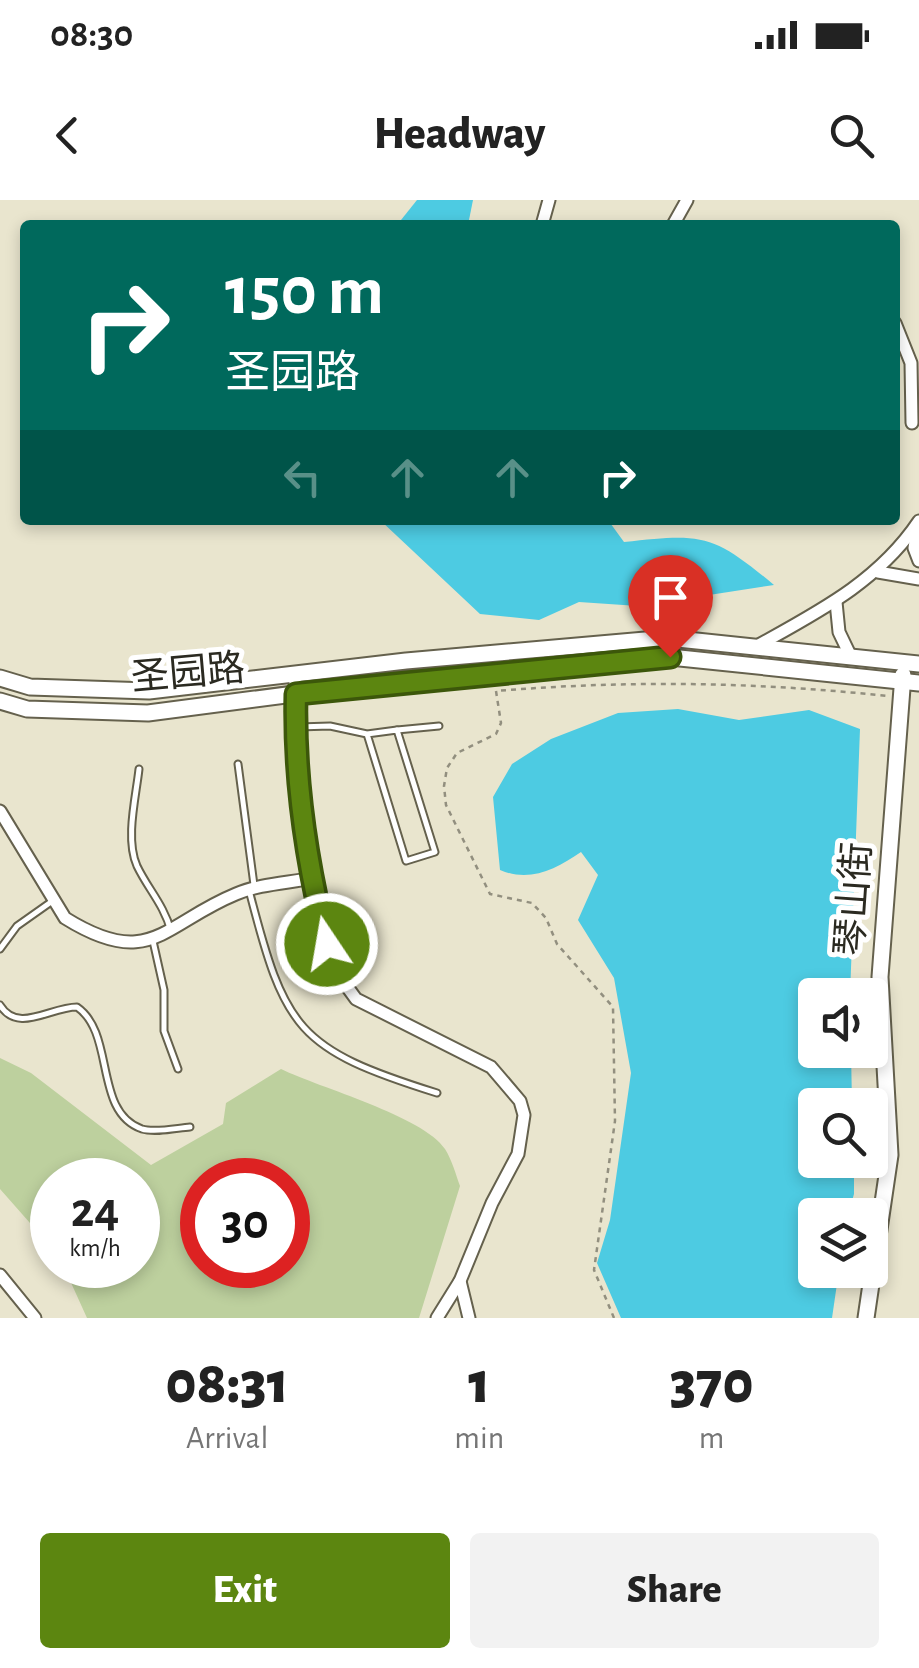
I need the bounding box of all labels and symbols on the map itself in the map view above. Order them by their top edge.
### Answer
pin [628,555,713,658]
street label: 圣园路 [130,648,247,698]
street label: 琴山街 [830,841,878,957]
position arrow [275,892,379,996]
speed limit sign: 30 [180,1158,310,1288]

